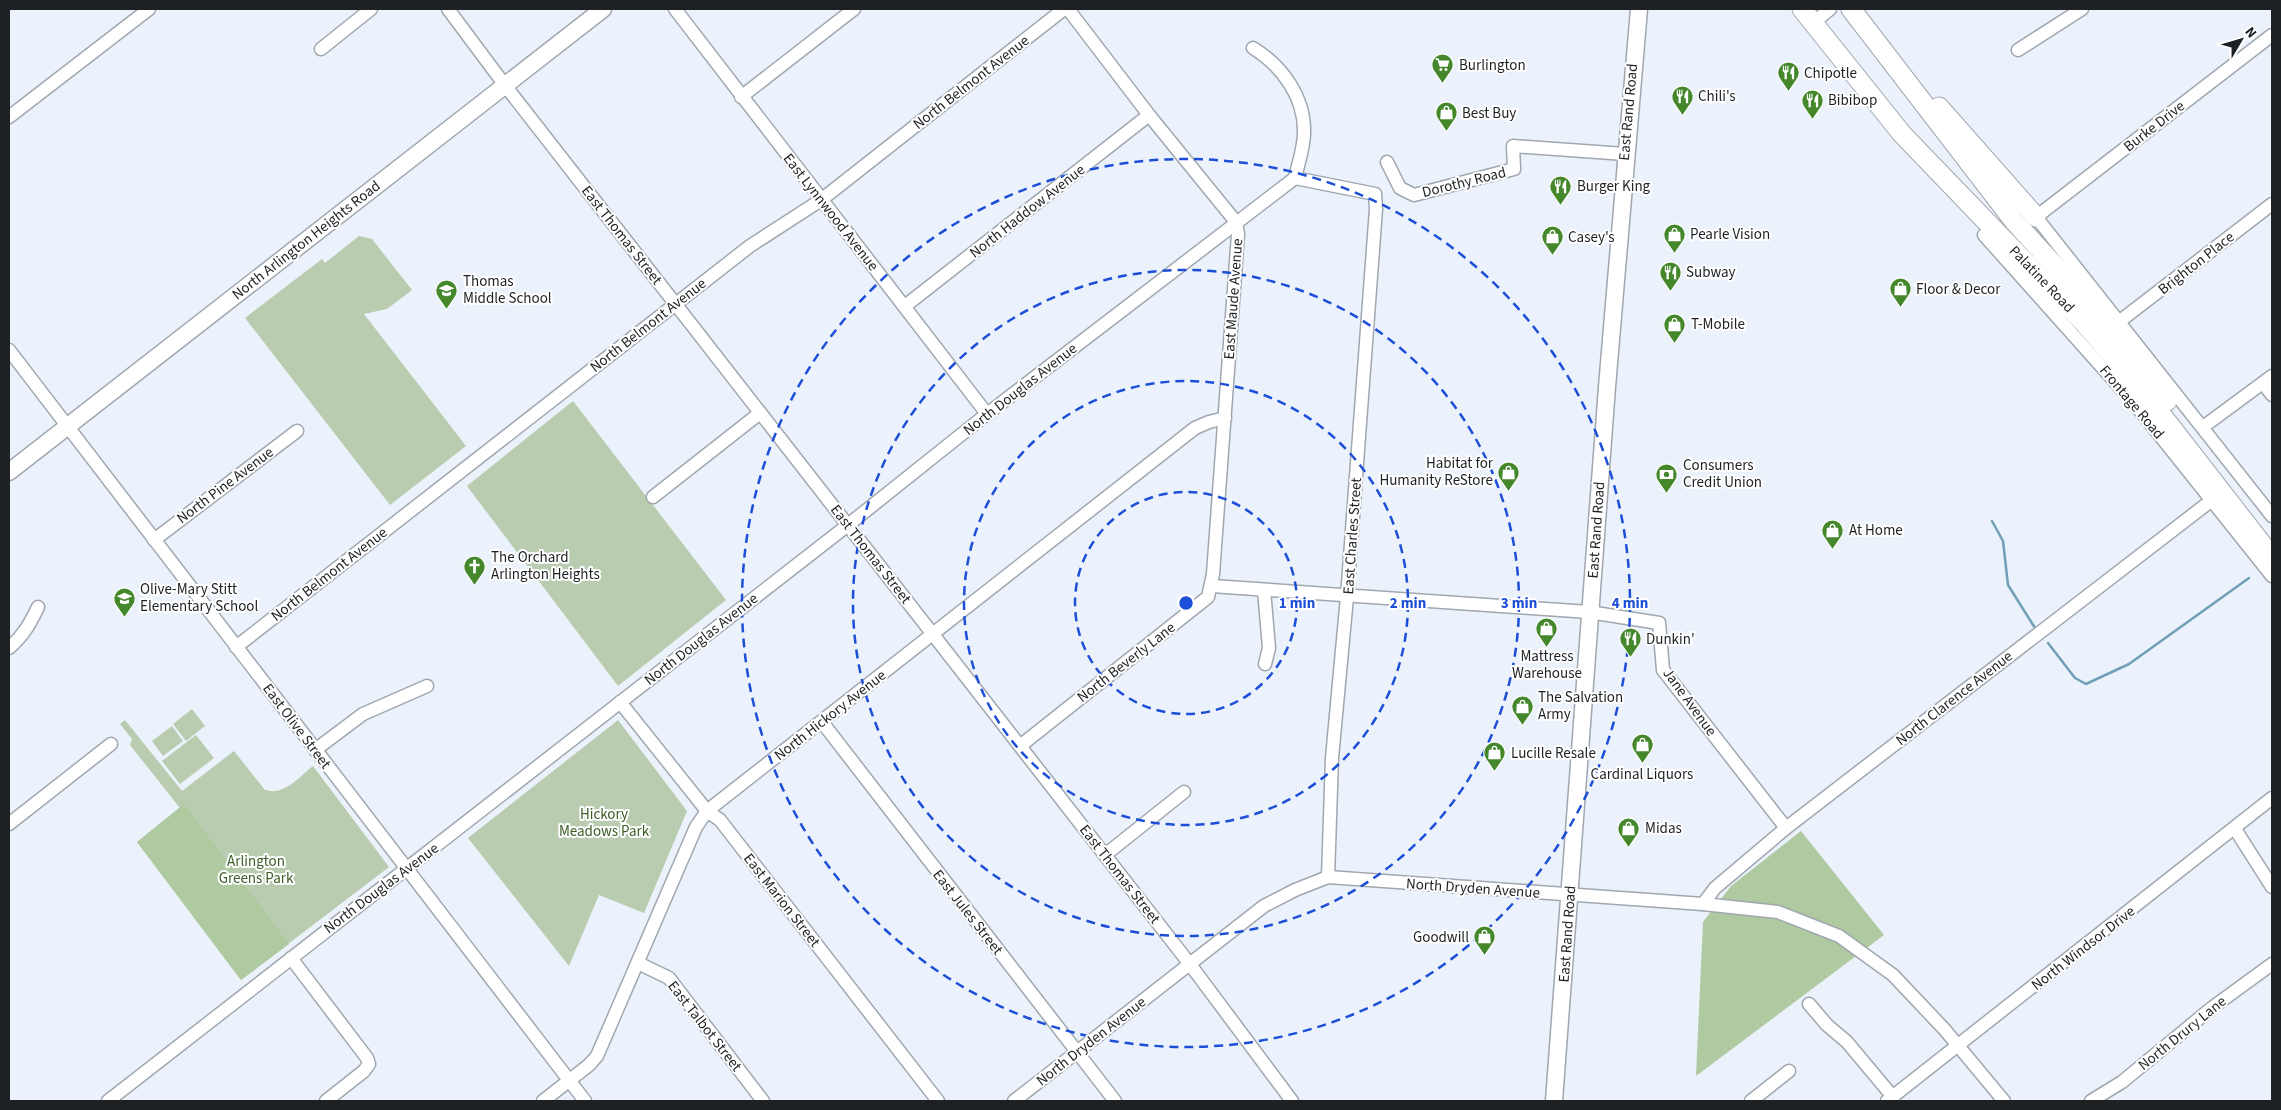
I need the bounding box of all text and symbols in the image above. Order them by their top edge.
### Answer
north arrow [2216,15,2266,65]
text: N [2240,23,2261,42]
street label: North Belmont Avenue [909,30,1034,135]
supermarket icon: Burlington [1431,53,1455,84]
place label: Burlington [1459,55,1526,76]
restaurant icon: Chipotle [1776,61,1800,92]
street label: East Rand Road [1614,63,1643,161]
place label: Chipotle [1804,63,1857,84]
restaurant icon: Chili's [1670,84,1694,115]
place label: Chili's [1698,86,1736,107]
restaurant icon: Bibibop [1800,88,1824,119]
place label: Bibibop [1828,90,1877,111]
street label: Burke Drive [2119,96,2189,157]
shop icon: Best Buy [1434,101,1458,132]
place label: Best Buy [1462,103,1516,124]
street label: East Lynnwood Avenue [778,149,883,276]
street label: North Haddow Avenue [965,160,1089,263]
street label: Dorothy Road [1420,162,1508,203]
restaurant icon: Burger King [1549,174,1573,205]
street label: North Arlington Heights Road [228,176,385,305]
place label: Burger King [1577,176,1651,197]
street label: East Thomas Street [576,181,667,289]
shop icon: Pearle Vision [1662,222,1686,253]
place label: Pearle Vision [1690,224,1770,245]
shop icon: Casey's [1540,225,1564,256]
place label: Casey's [1568,227,1615,248]
street label: Brighton Place [2154,227,2239,300]
street label: East Maude Avenue [1219,238,1248,360]
street label: Palatine Road [2004,241,2079,318]
restaurant icon: Subway [1658,260,1682,291]
place label: Subway [1686,262,1736,283]
place label: Thomas Middle School [463,271,552,309]
street label: North Belmont Avenue [586,273,711,378]
shop icon: Floor & Decor [1888,277,1912,308]
school or university icon: Thomas Middle School [435,278,459,309]
place label: Floor & Decor [1916,279,2001,300]
shop icon: T-Mobile [1663,312,1687,343]
place label: T-Mobile [1691,314,1745,335]
street label: North Douglas Avenue [959,338,1082,441]
street label: Frontage Road [2094,361,2169,444]
street label: North Pine Avenue [173,442,278,529]
place label: Habitat for Humanity ReStore [1379,453,1494,491]
place label: Consumers Credit Union [1683,455,1762,493]
shop icon: Habitat for Humanity ReStore [1497,460,1521,491]
bank icon: Consumers Credit Union [1655,462,1679,493]
street label: East Charles Street [1338,477,1367,595]
street label: East Rand Road [1583,481,1610,579]
street label: East Thomas Street [825,500,916,608]
shop icon: At Home [1821,518,1845,549]
place label: At Home [1849,520,1903,541]
street label: North Belmont Avenue [267,522,392,627]
place label: The Orchard Arlington Heights [491,547,600,585]
church icon: The Orchard Arlington Heights [463,554,487,585]
place label: Olive-Mary Stitt Elementary School [140,579,258,617]
school or university icon: Olive-Mary Stitt Elementary School [112,586,136,617]
street label: North Douglas Avenue [640,588,763,691]
text: 1 min [1279,593,1315,614]
text: 2 min [1390,593,1426,614]
text: 3 min [1501,593,1537,614]
text: 4 min [1612,593,1648,614]
centre of rings [1177,594,1195,612]
shop icon: Mattress Warehouse [1535,616,1559,647]
street label: North Beverly Lane [1073,617,1180,707]
restaurant icon: Dunkin' [1618,627,1642,658]
place label: Dunkin' [1646,629,1695,650]
place label: Mattress Warehouse [1512,646,1582,684]
street label: North Clarence Avenue [1891,646,2017,751]
street label: Jane Avenue [1658,664,1721,741]
street label: North Hickory Avenue [770,665,891,766]
street label: East Olive Street [258,679,336,773]
place label: The Salvation Army [1538,687,1623,725]
shop icon: The Salvation Army [1510,694,1534,725]
shop icon: Cardinal Liquors [1630,733,1654,764]
shop icon: Lucille Resale [1483,741,1507,772]
place label: Lucille Resale [1511,743,1596,764]
place label: Cardinal Liquors [1591,764,1693,785]
park label: Hickory Meadows Park [559,804,650,842]
shop icon: Midas [1617,816,1641,847]
place label: Midas [1645,818,1682,839]
street label: East Thomas Street [1074,820,1165,928]
street label: North Douglas Avenue [319,838,443,939]
street label: East Marion Street [738,849,825,952]
park label: Arlington Greens Park [219,851,294,889]
street label: East Jules Street [928,865,1008,959]
street label: North Dryden Avenue [1405,873,1541,904]
street label: East Rand Road [1554,885,1581,983]
street label: North Windsor Drive [2027,901,2140,996]
shop icon: Goodwill [1473,925,1497,956]
place label: Goodwill [1413,927,1469,948]
street label: East Talbot Street [663,977,747,1076]
street label: North Drury Lane [2134,991,2231,1076]
street label: North Dryden Avenue [1032,992,1151,1091]

